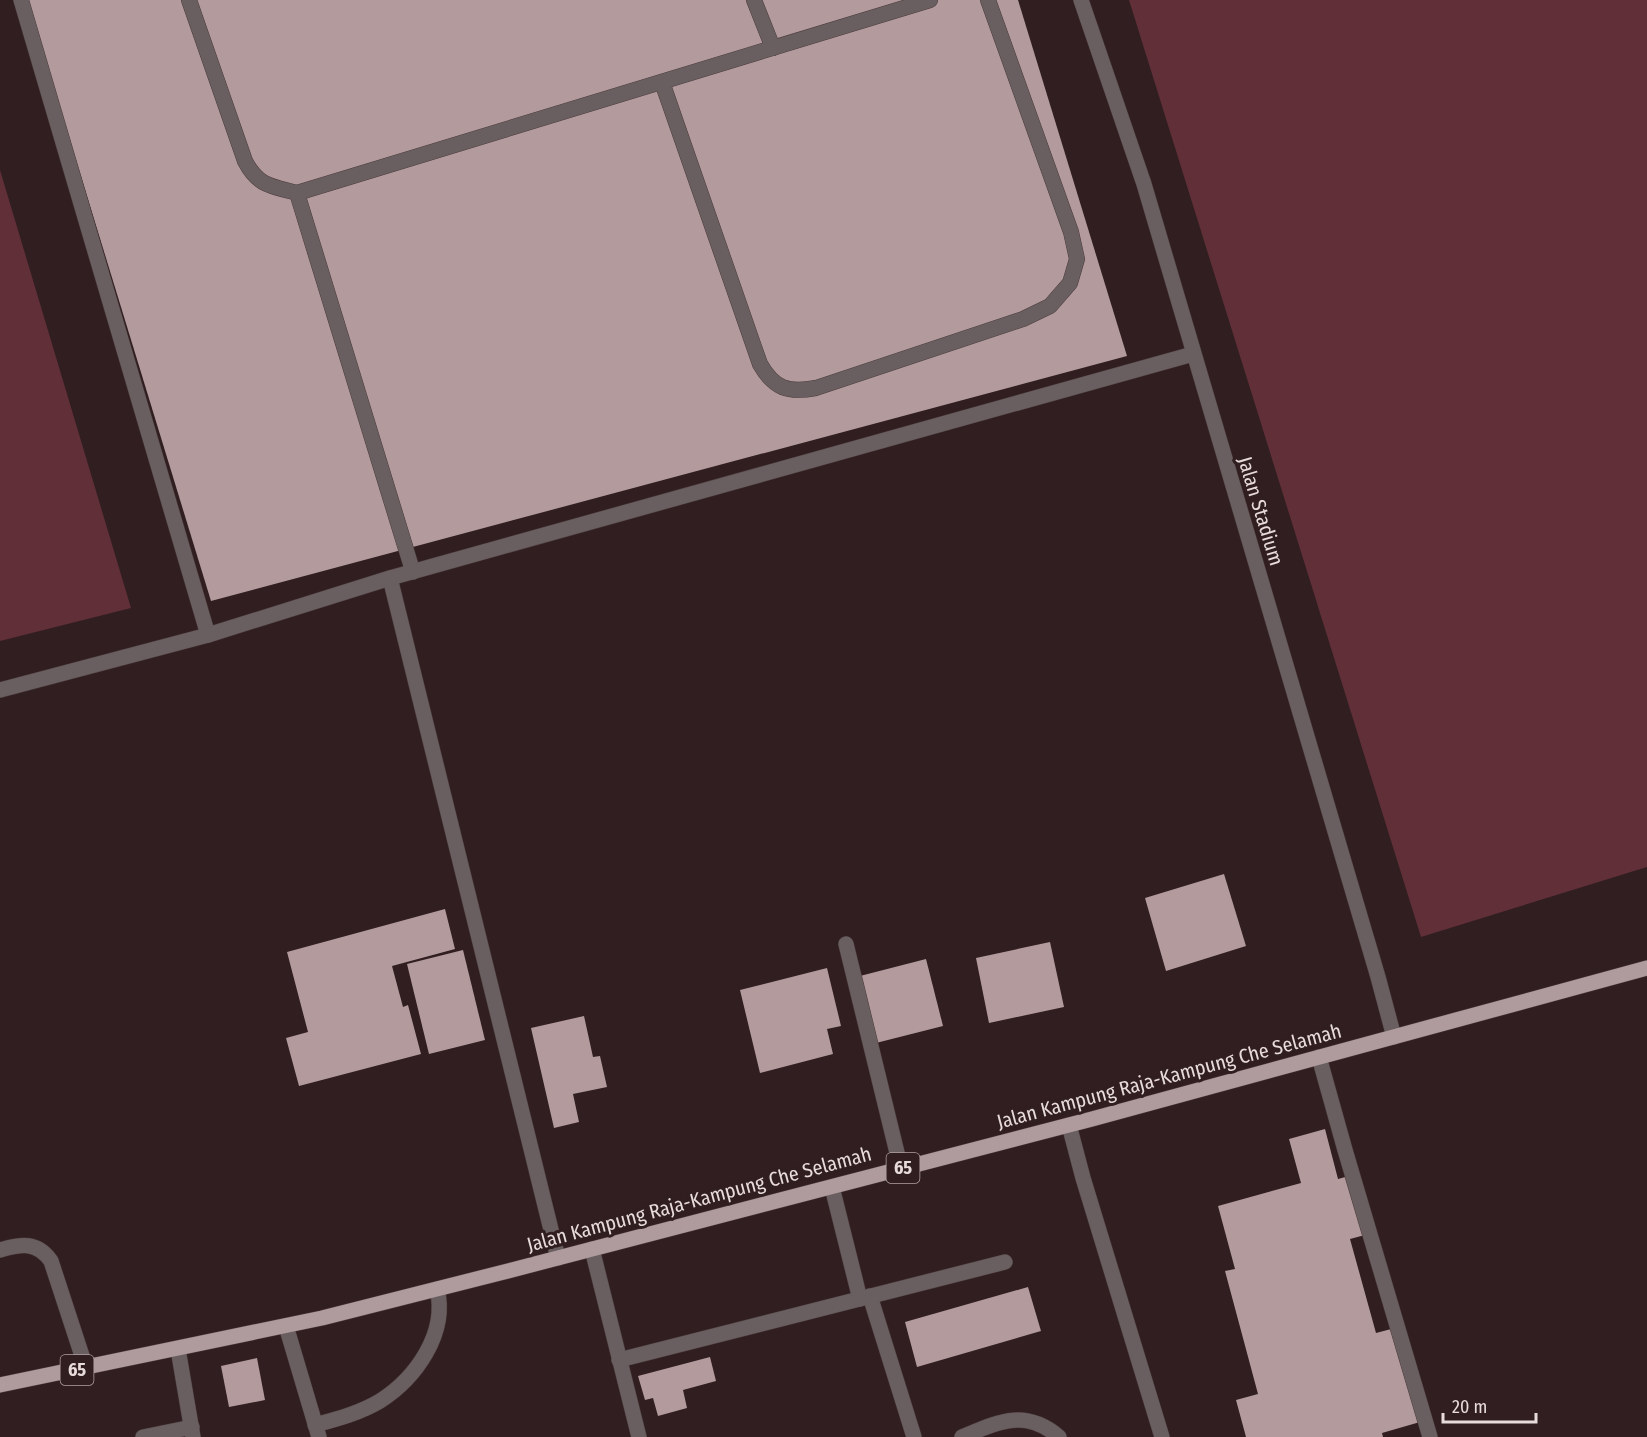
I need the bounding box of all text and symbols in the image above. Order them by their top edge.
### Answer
street label: Jalan Stadium [1233,453,1289,569]
street label: Jalan Kampung Raja-Kampung Che Selamah [994,1018,1344,1134]
street label: Jalan Kampung Raja-Kampung Che Selamah [524,1141,874,1257]
road number: 65 [886,1153,920,1183]
road number: 65 [60,1355,94,1385]
scale bar [1443,1386,1536,1424]
text: 20 m [1452,1396,1487,1418]

